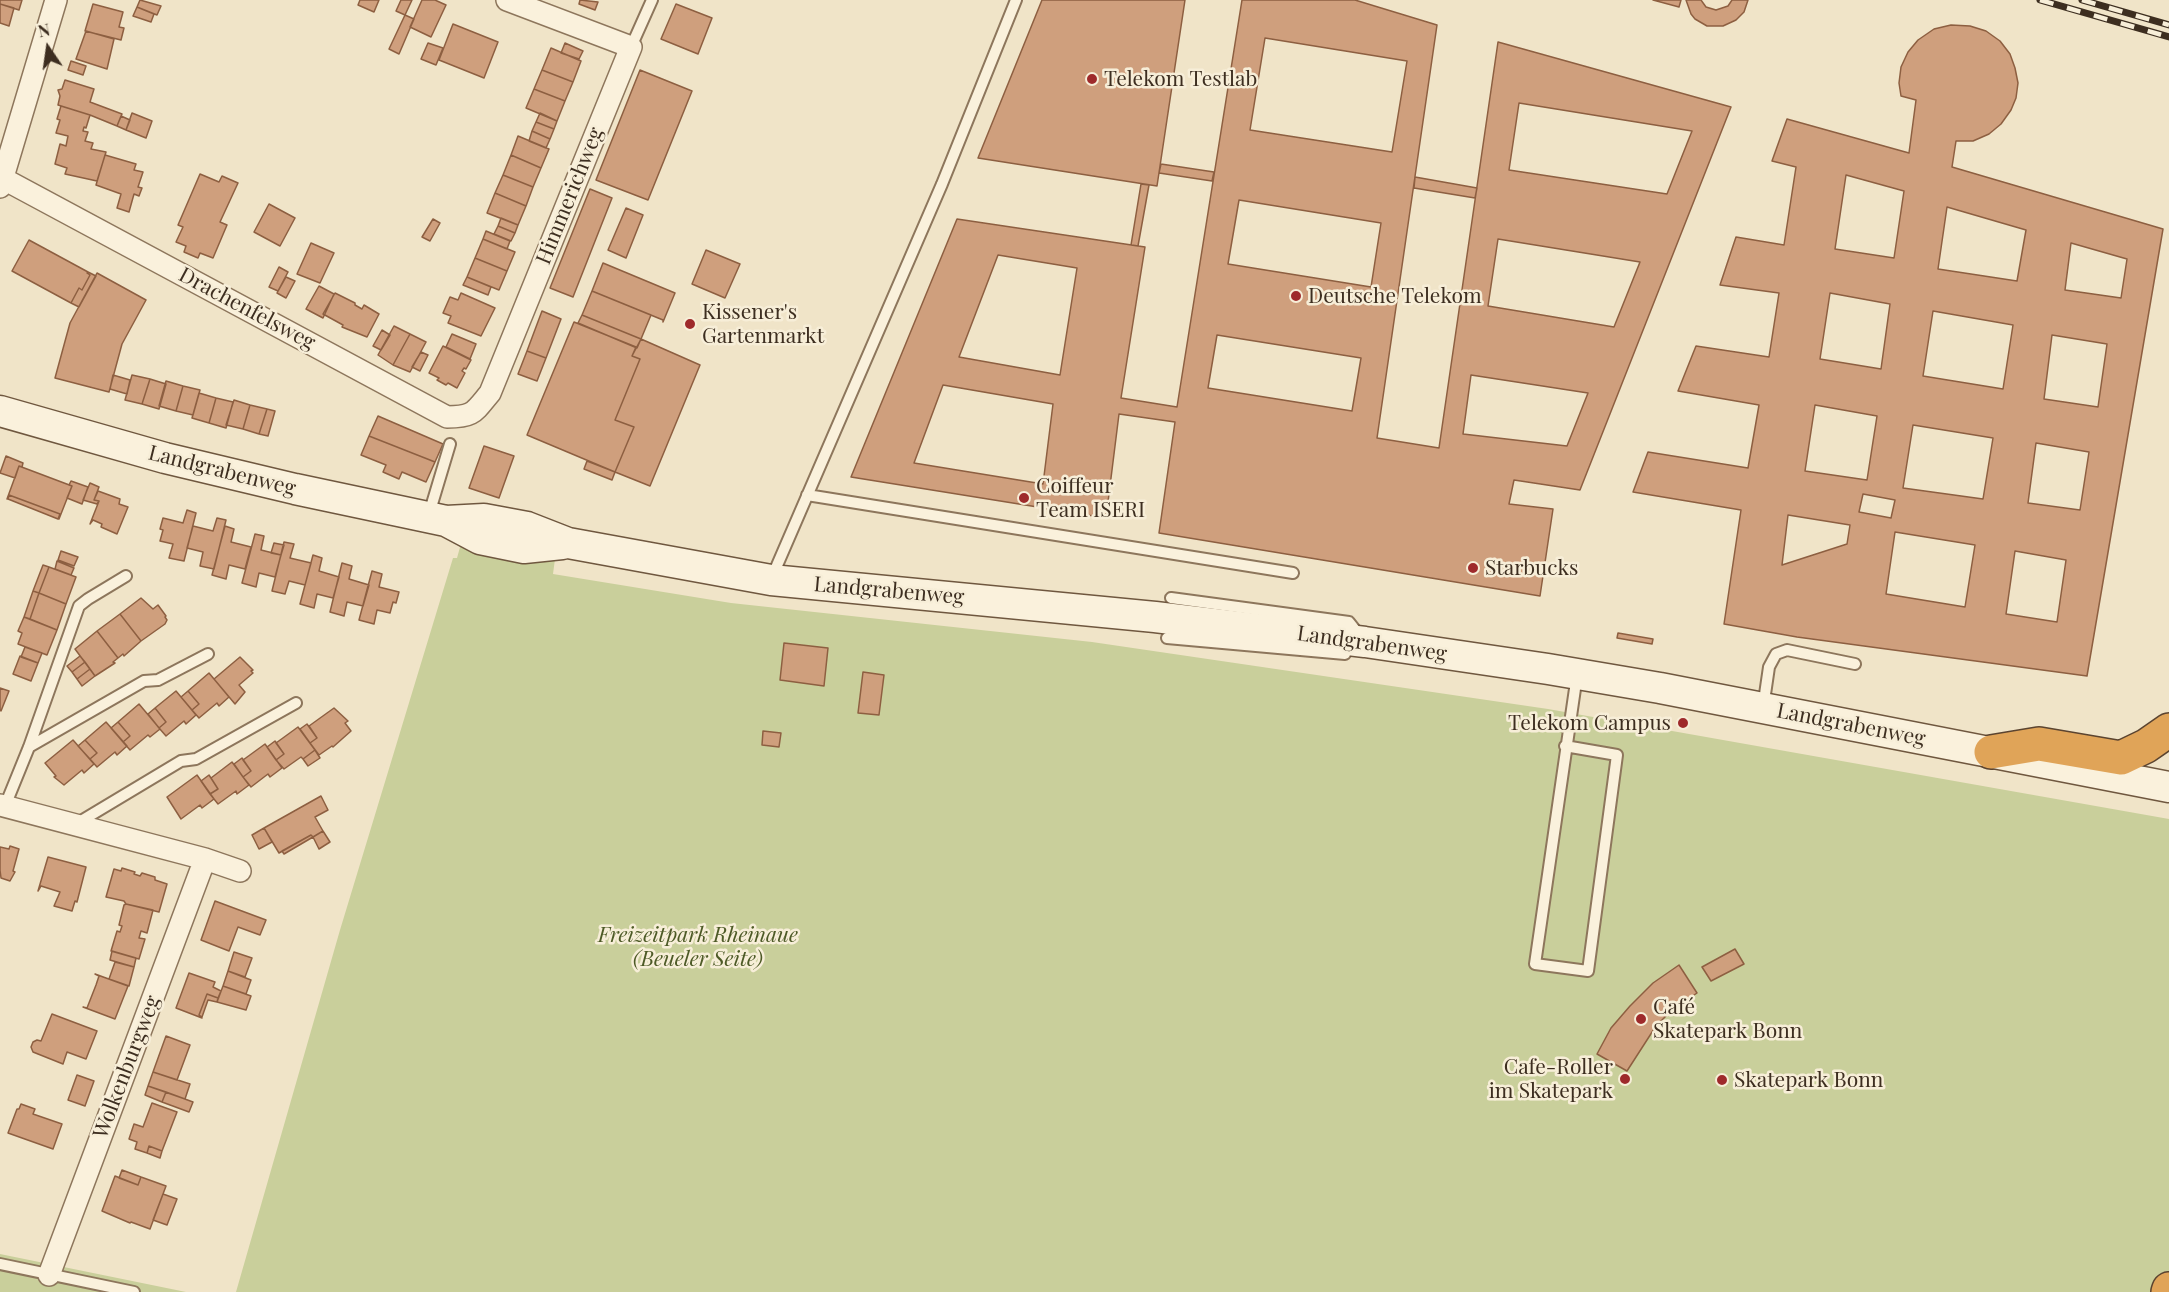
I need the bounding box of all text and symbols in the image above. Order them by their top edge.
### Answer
north arrow [18,18,78,78]
text: N [36,18,52,42]
place label: Telekom Testlab [1104,66,1257,92]
marker: Telekom Testlab [1085,72,1099,86]
street label: Himmerichweg [531,124,609,268]
street label: Drachenfelsweg [174,262,320,356]
place label: Deutsche Telekom [1308,283,1482,309]
marker: Deutsche Telekom [1289,289,1303,303]
place label: Kissener's Gartenmarkt [702,299,824,349]
marker: Kissener's Gartenmarkt [683,317,697,331]
street label: Landgrabenweg [146,441,298,501]
place label: Coiffeur Team ISERI [1036,473,1145,523]
marker: Coiffeur Team ISERI [1017,491,1031,505]
place label: Starbucks [1485,555,1578,581]
marker: Starbucks [1466,561,1480,575]
street label: Landgrabenweg [813,572,965,610]
street label: Landgrabenweg [1296,621,1448,667]
street label: Landgrabenweg [1775,698,1927,752]
place label: Telekom Campus [1508,710,1671,736]
marker: Telekom Campus [1676,716,1690,730]
park label: Freizeitpark Rheinaue (Beueler Seite) [598,922,798,972]
street label: Wolkenburgweg [88,992,166,1142]
place label: Café Skatepark Bonn [1653,994,1802,1044]
marker: Café Skatepark Bonn [1634,1012,1648,1026]
place label: Cafe-Roller im Skatepark [1489,1054,1613,1104]
place label: Skatepark Bonn [1734,1067,1883,1093]
marker: Cafe-Roller im Skatepark [1618,1072,1632,1086]
marker: Skatepark Bonn [1715,1073,1729,1087]

